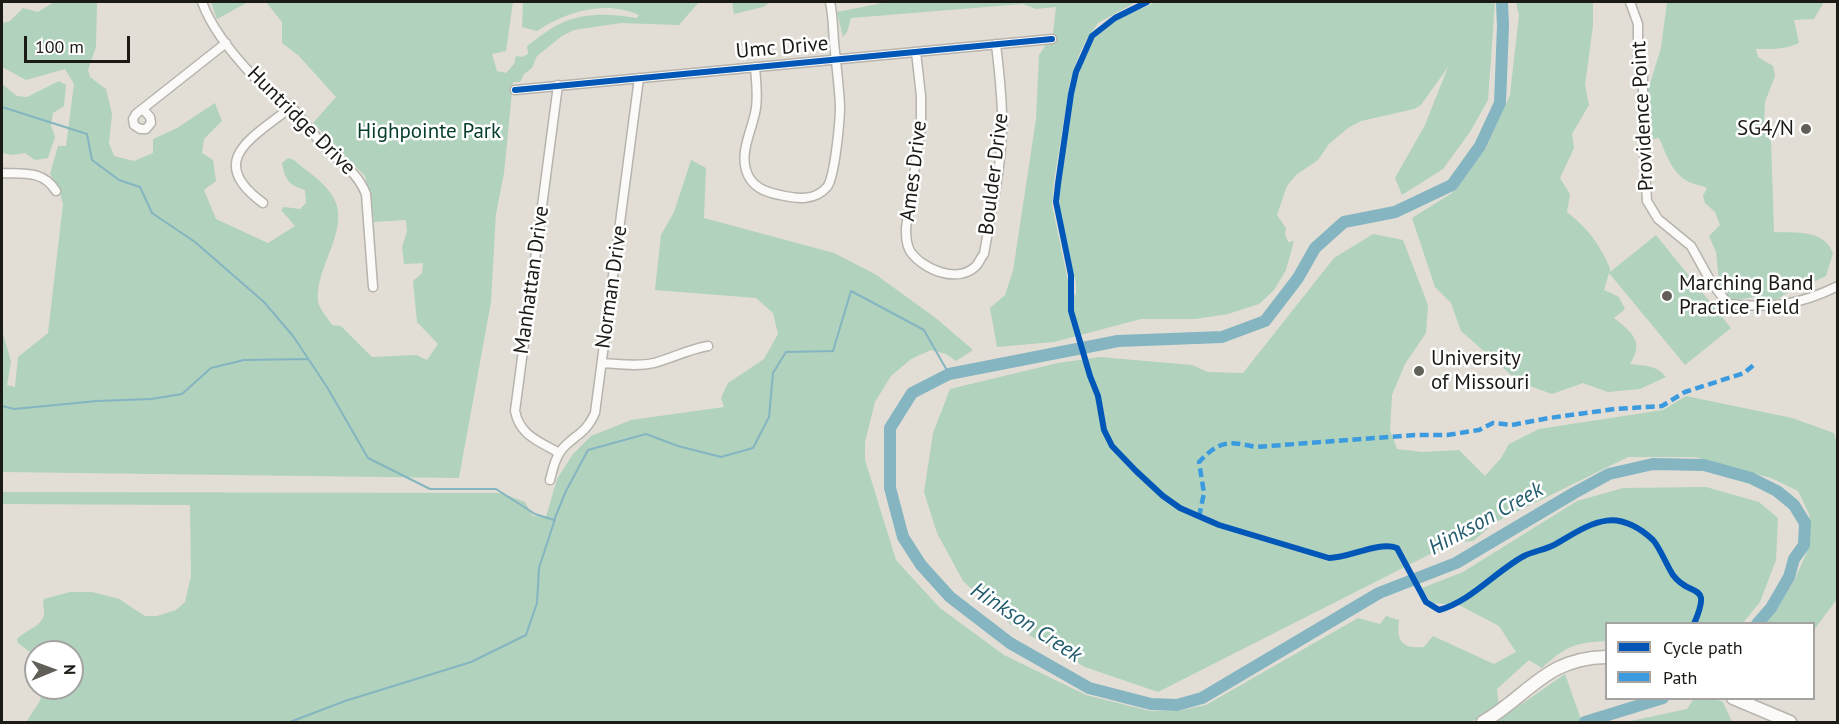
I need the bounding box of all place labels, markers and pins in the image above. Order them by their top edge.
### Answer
place label: SG4/N [1737,116,1794,142]
marker: SG4/N [1799,122,1813,136]
place label: Marching Band Practice Field [1679,271,1814,321]
marker: Marching Band Practice Field [1660,289,1674,303]
place label: University of Missouri [1431,346,1530,396]
marker: University of Missouri [1412,364,1426,378]

